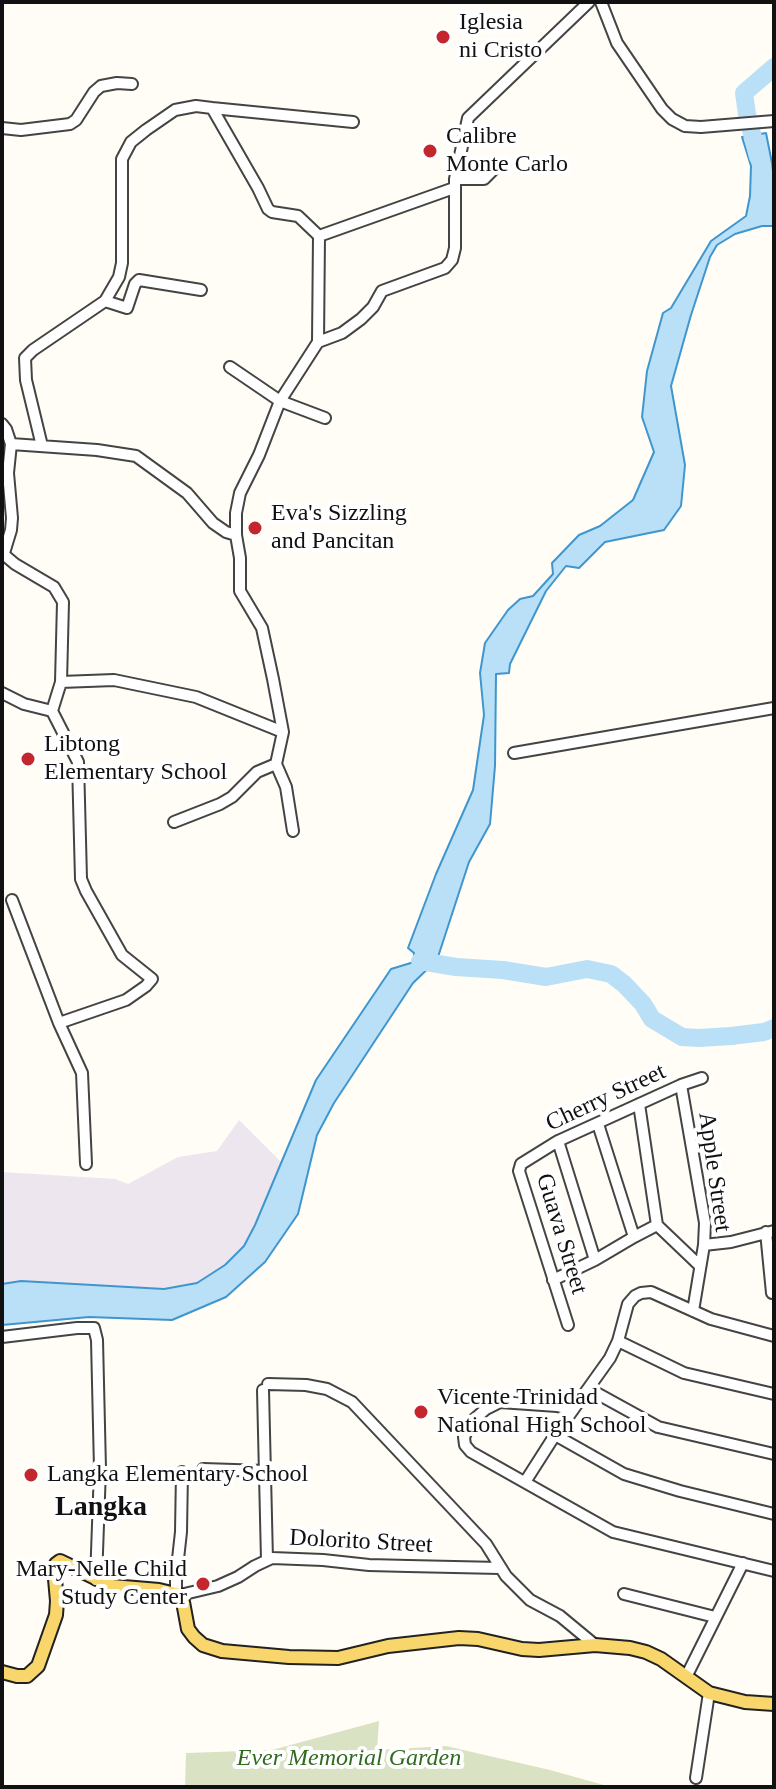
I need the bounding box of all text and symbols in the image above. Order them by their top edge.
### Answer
place label: Iglesia ni Cristo [459,9,542,65]
marker: Iglesia ni Cristo [434,28,452,46]
place label: Calibre Monte Carlo [446,123,568,179]
marker: Calibre Monte Carlo [421,142,439,160]
place label: Eva's Sizzling and Pancitan [271,500,407,556]
marker: Eva's Sizzling and Pancitan [246,519,264,537]
place label: Libtong Elementary School [44,731,227,787]
marker: Libtong Elementary School [19,750,37,768]
street label: Cherry Street [542,1058,670,1138]
street label: Apple Street [691,1110,737,1234]
street label: Guava Street [529,1170,593,1298]
place label: Vicente Trinidad National High School [437,1384,646,1440]
marker: Vicente Trinidad National High School [412,1403,430,1421]
place label: Langka Elementary School [47,1461,308,1489]
marker: Langka Elementary School [22,1466,40,1484]
district label: Langka [55,1491,147,1525]
street label: Dolorito Street [289,1524,433,1560]
place label: Mary-Nelle Child Study Center [16,1556,187,1612]
marker: Mary-Nelle Child Study Center [194,1575,212,1593]
park label: Ever Memorial Garden [237,1745,461,1773]

